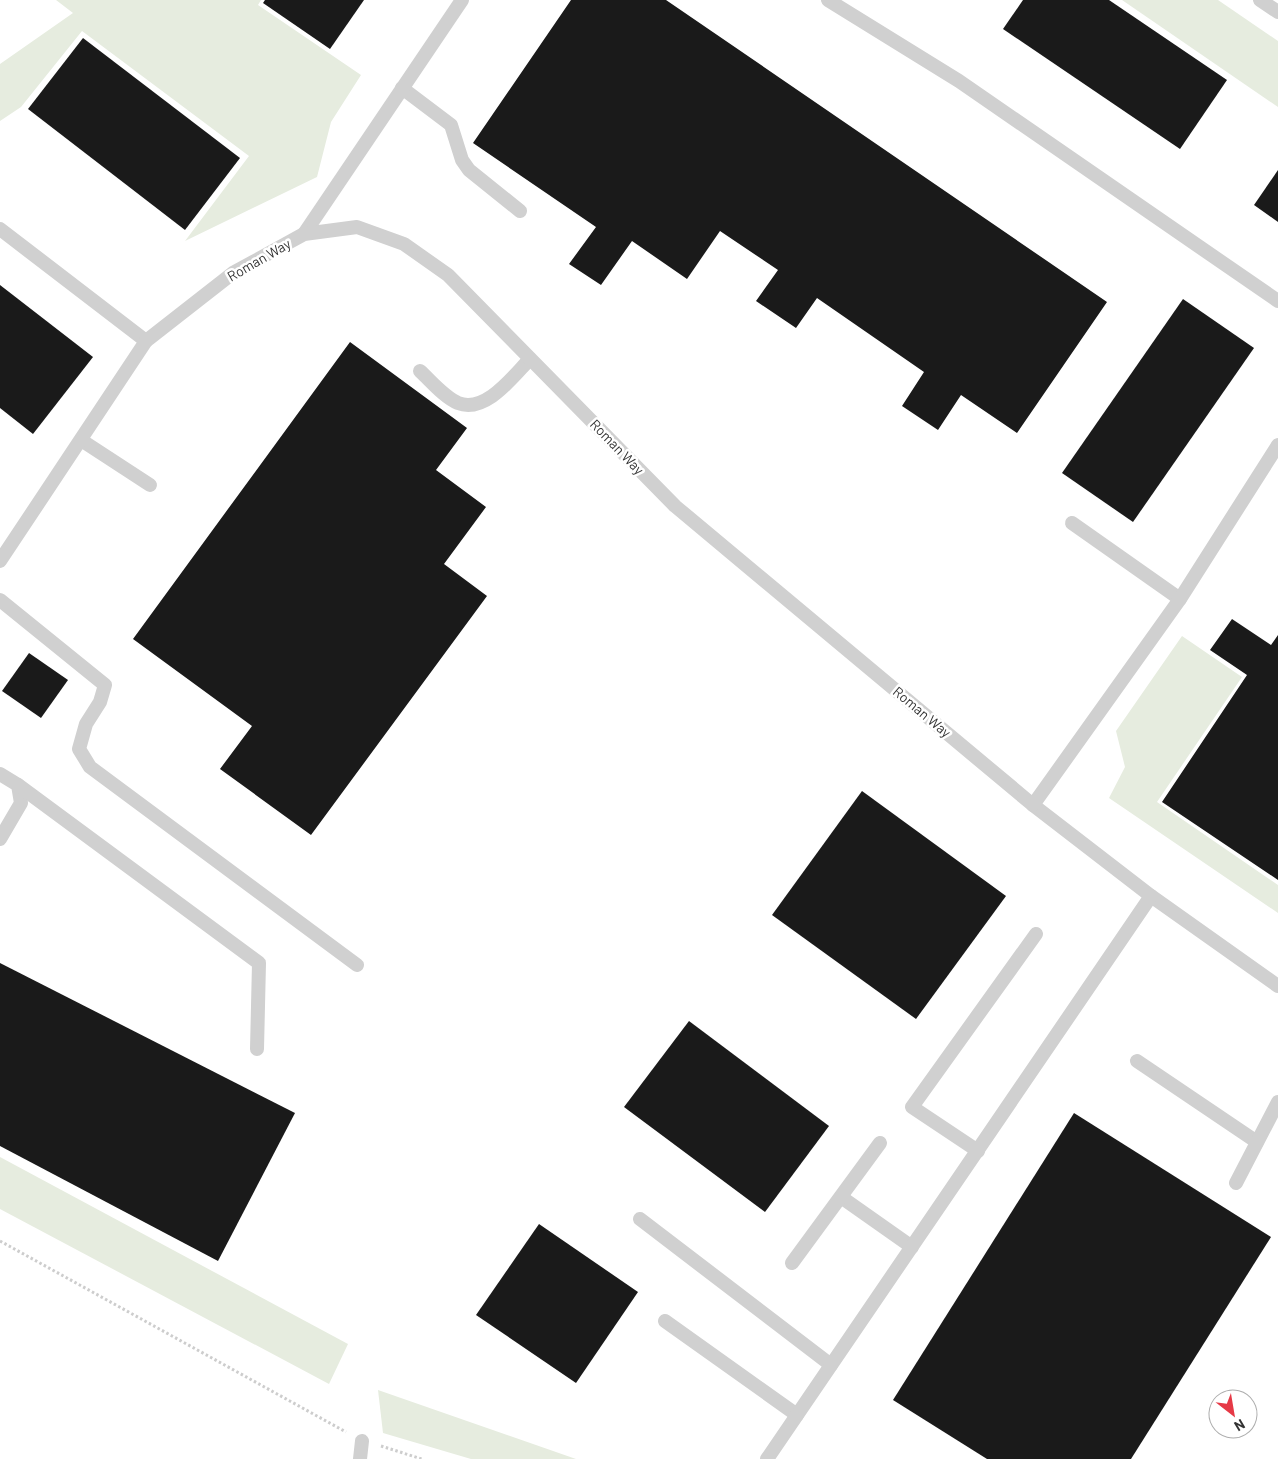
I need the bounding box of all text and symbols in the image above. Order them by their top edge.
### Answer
street label: Roman Way [224,234,294,285]
street label: Roman Way [587,415,648,478]
street label: Roman Way [890,682,955,741]
north arrow [1208,1389,1258,1439]
text: N [1232,1416,1248,1435]

